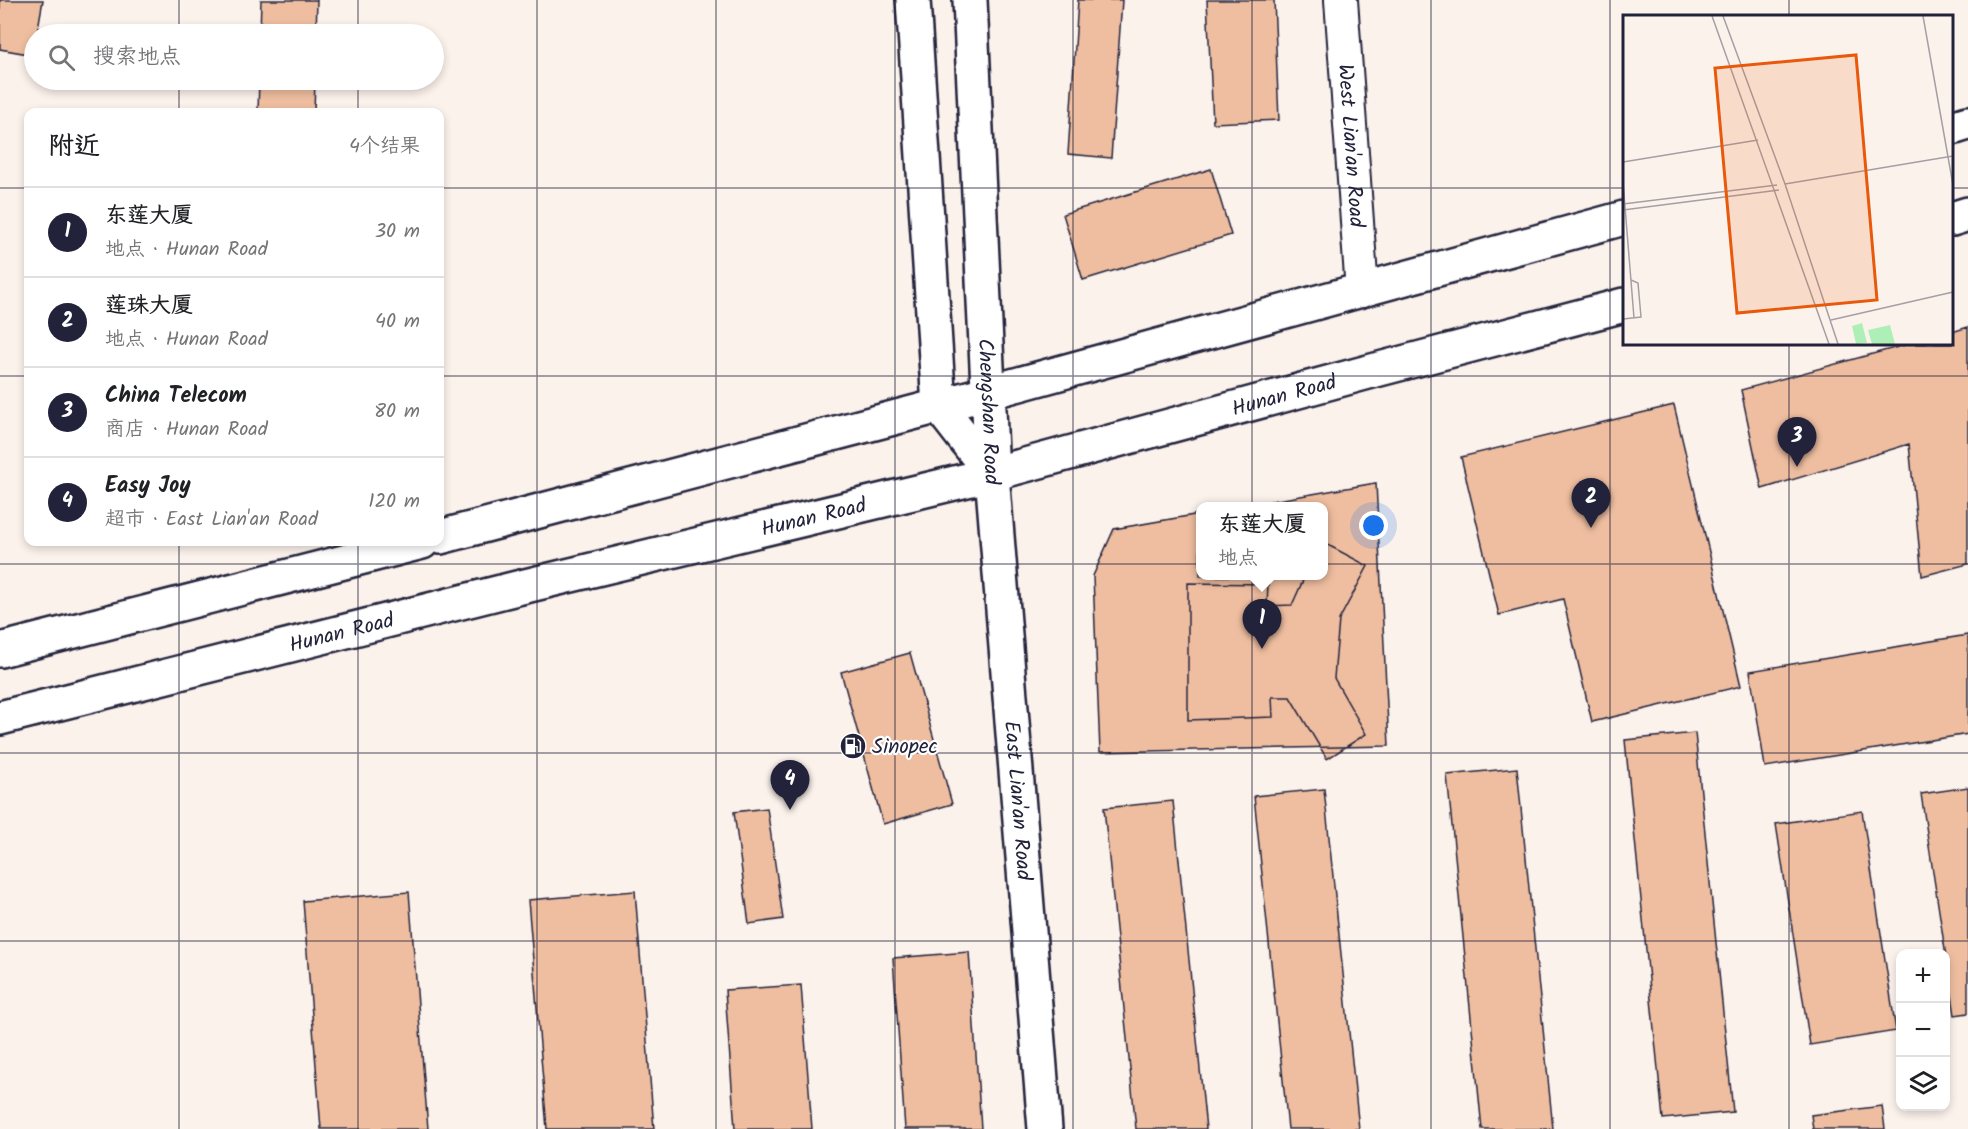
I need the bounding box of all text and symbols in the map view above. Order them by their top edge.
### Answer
inset map [1623,15,1953,345]
search box [24,24,444,90]
text: 搜索地点 [93,40,181,75]
icon: search [45,41,78,74]
street label: West Lian'an Road [1328,63,1372,229]
text: 附近 [48,126,100,168]
text: 4个结果 [349,131,420,163]
text: 东莲大厦 [105,199,193,234]
text: 1 [64,216,71,248]
text: 30 m [375,216,420,248]
text: 地点 · Hunan Road [105,234,268,266]
text: 莲珠大厦 [105,289,193,324]
text: 2 [62,306,73,338]
text: 40 m [375,306,420,338]
text: 地点 · Hunan Road [105,324,268,356]
street label: Chengshan Road [968,338,1008,487]
street label: Hunan Road [1228,366,1341,426]
text: China Telecom [105,379,247,414]
text: 3 [62,396,73,428]
text: 80 m [374,396,420,428]
text: 商店 · Hunan Road [105,414,268,446]
pin: 3 [1778,418,1816,467]
text: Easy Joy [105,469,191,504]
pin: 2 [1572,478,1610,528]
text: 4 [62,486,73,518]
text: 120 m [368,486,420,518]
street label: Hunan Road [758,490,870,547]
popup [1196,502,1328,580]
text: 超市 · East Lian'an Road [105,504,318,536]
text: 东莲大厦 [1218,508,1306,543]
your location [1359,511,1388,540]
text: 地点 [1218,543,1258,575]
pin: 1 [1242,600,1282,649]
street label: Hunan Road [286,604,398,663]
street label: East Lian'an Road [994,720,1040,882]
fuel station icon: Sinopec [838,731,868,761]
place label: Sinopec [872,731,938,764]
pin: 4 [770,760,810,810]
map controls [1896,949,1950,1111]
button: + [1896,949,1950,1003]
button: − [1896,1003,1950,1057]
button: layers [1896,1057,1950,1111]

